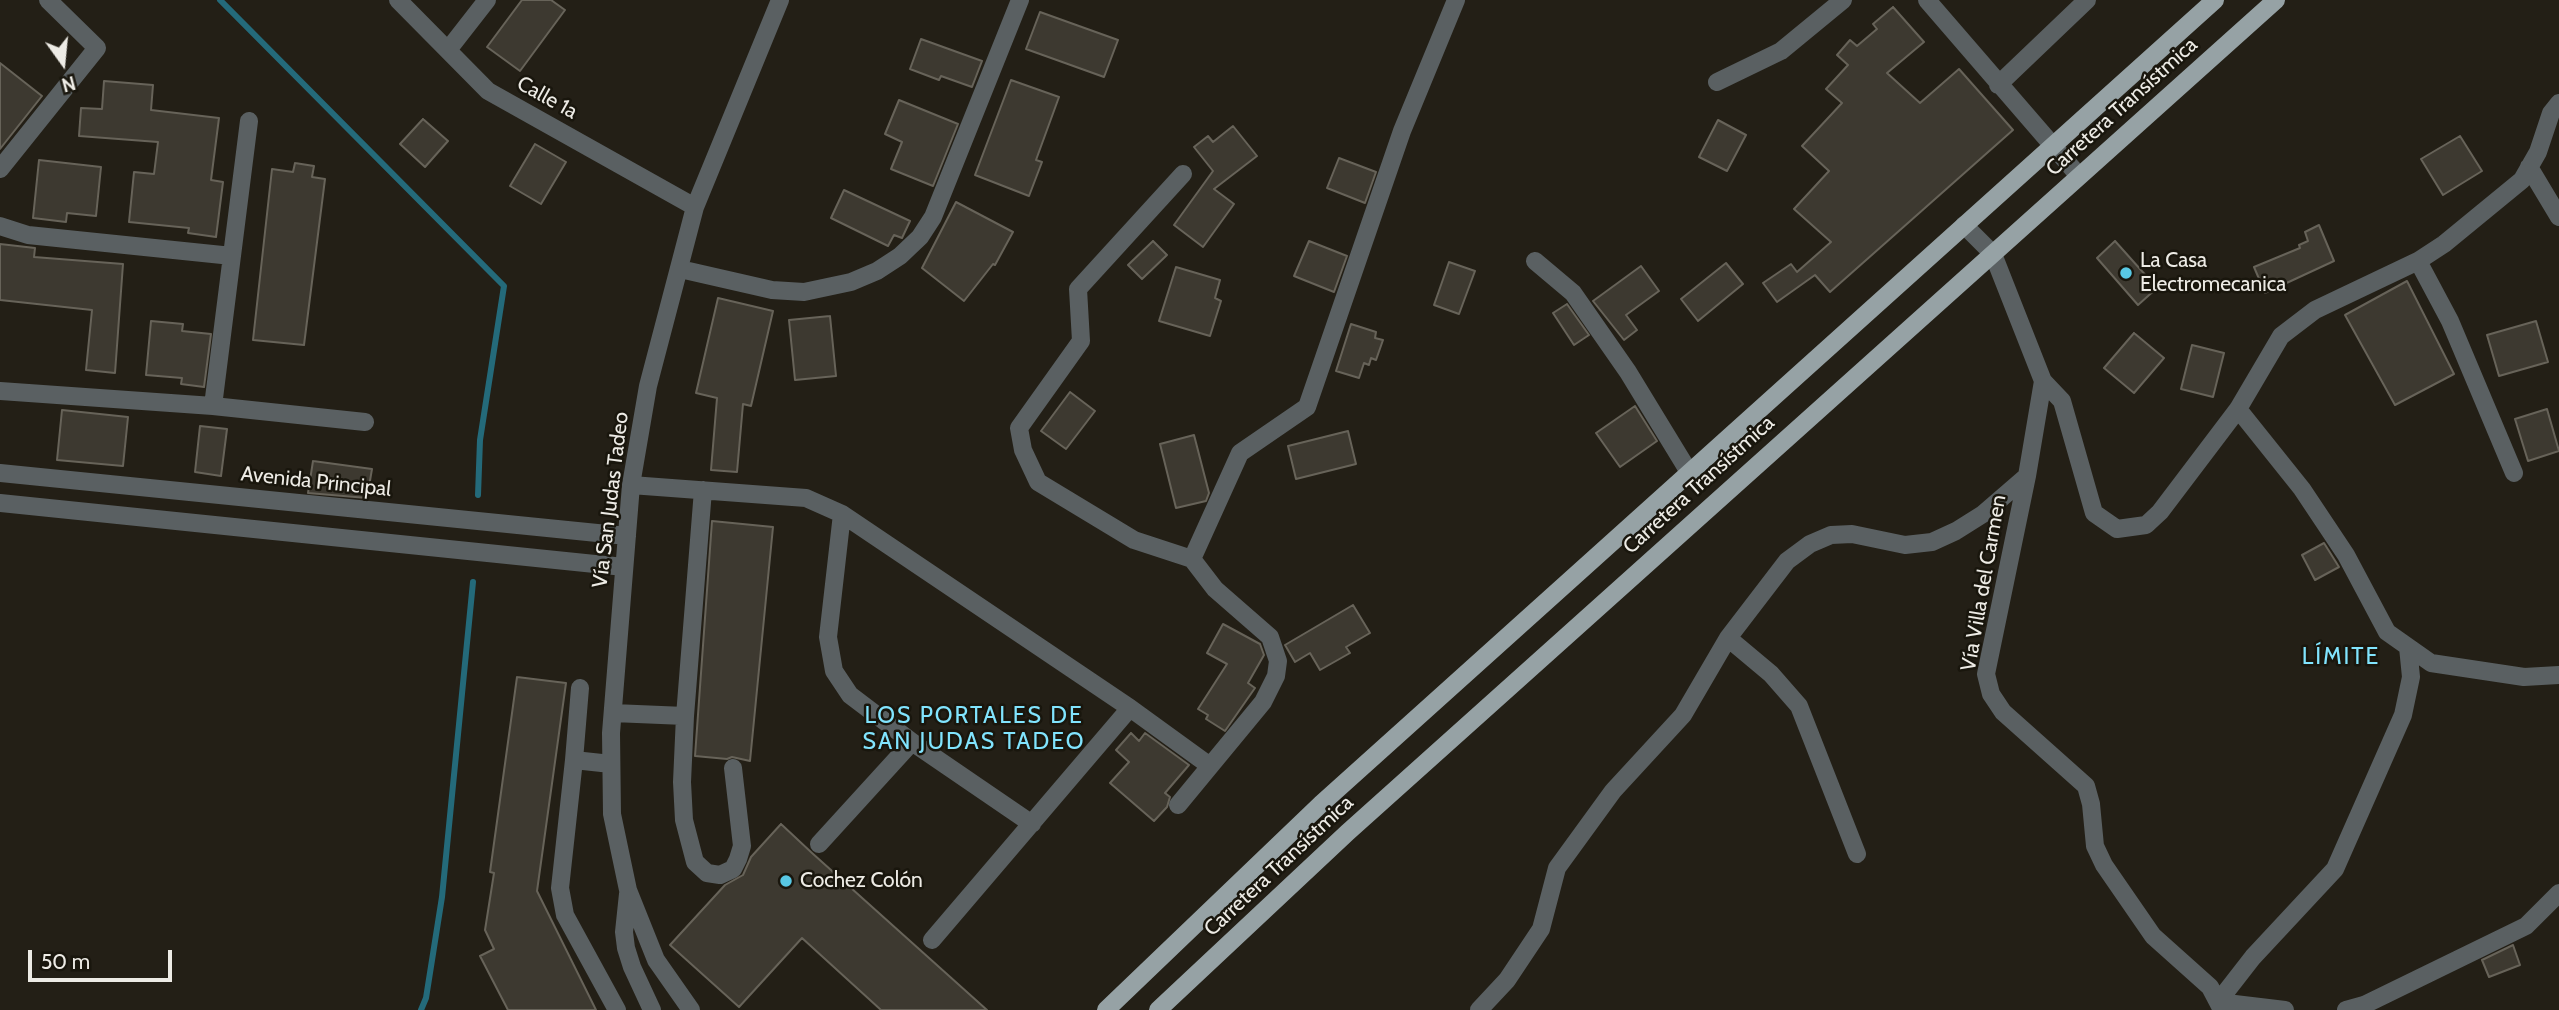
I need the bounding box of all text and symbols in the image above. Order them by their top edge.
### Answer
north arrow [28,28,98,98]
street label: Carretera Transístmica [2041,32,2203,182]
text: N [59,71,78,97]
street label: Calle 1a [512,71,582,125]
place label: La Casa Electromecanica [2140,248,2286,298]
marker: La Casa Electromecanica [2118,265,2134,281]
street label: Carretera Transístmica [1618,410,1780,560]
street label: Vía San Judas Tadeo [588,411,634,589]
street label: Avenida Principal [240,462,392,502]
street label: Vía Villa del Carmen [1956,493,2012,673]
district label: LÍMITE [2302,643,2380,671]
district label: LOS PORTALES DE SAN JUDAS TADEO [864,702,1084,756]
street label: Carretera Transístmica [1199,790,1359,942]
place label: Cochez Colón [800,868,923,894]
marker: Cochez Colón [778,873,794,889]
scale bar [32,936,175,980]
text: 50 m [41,949,90,974]

